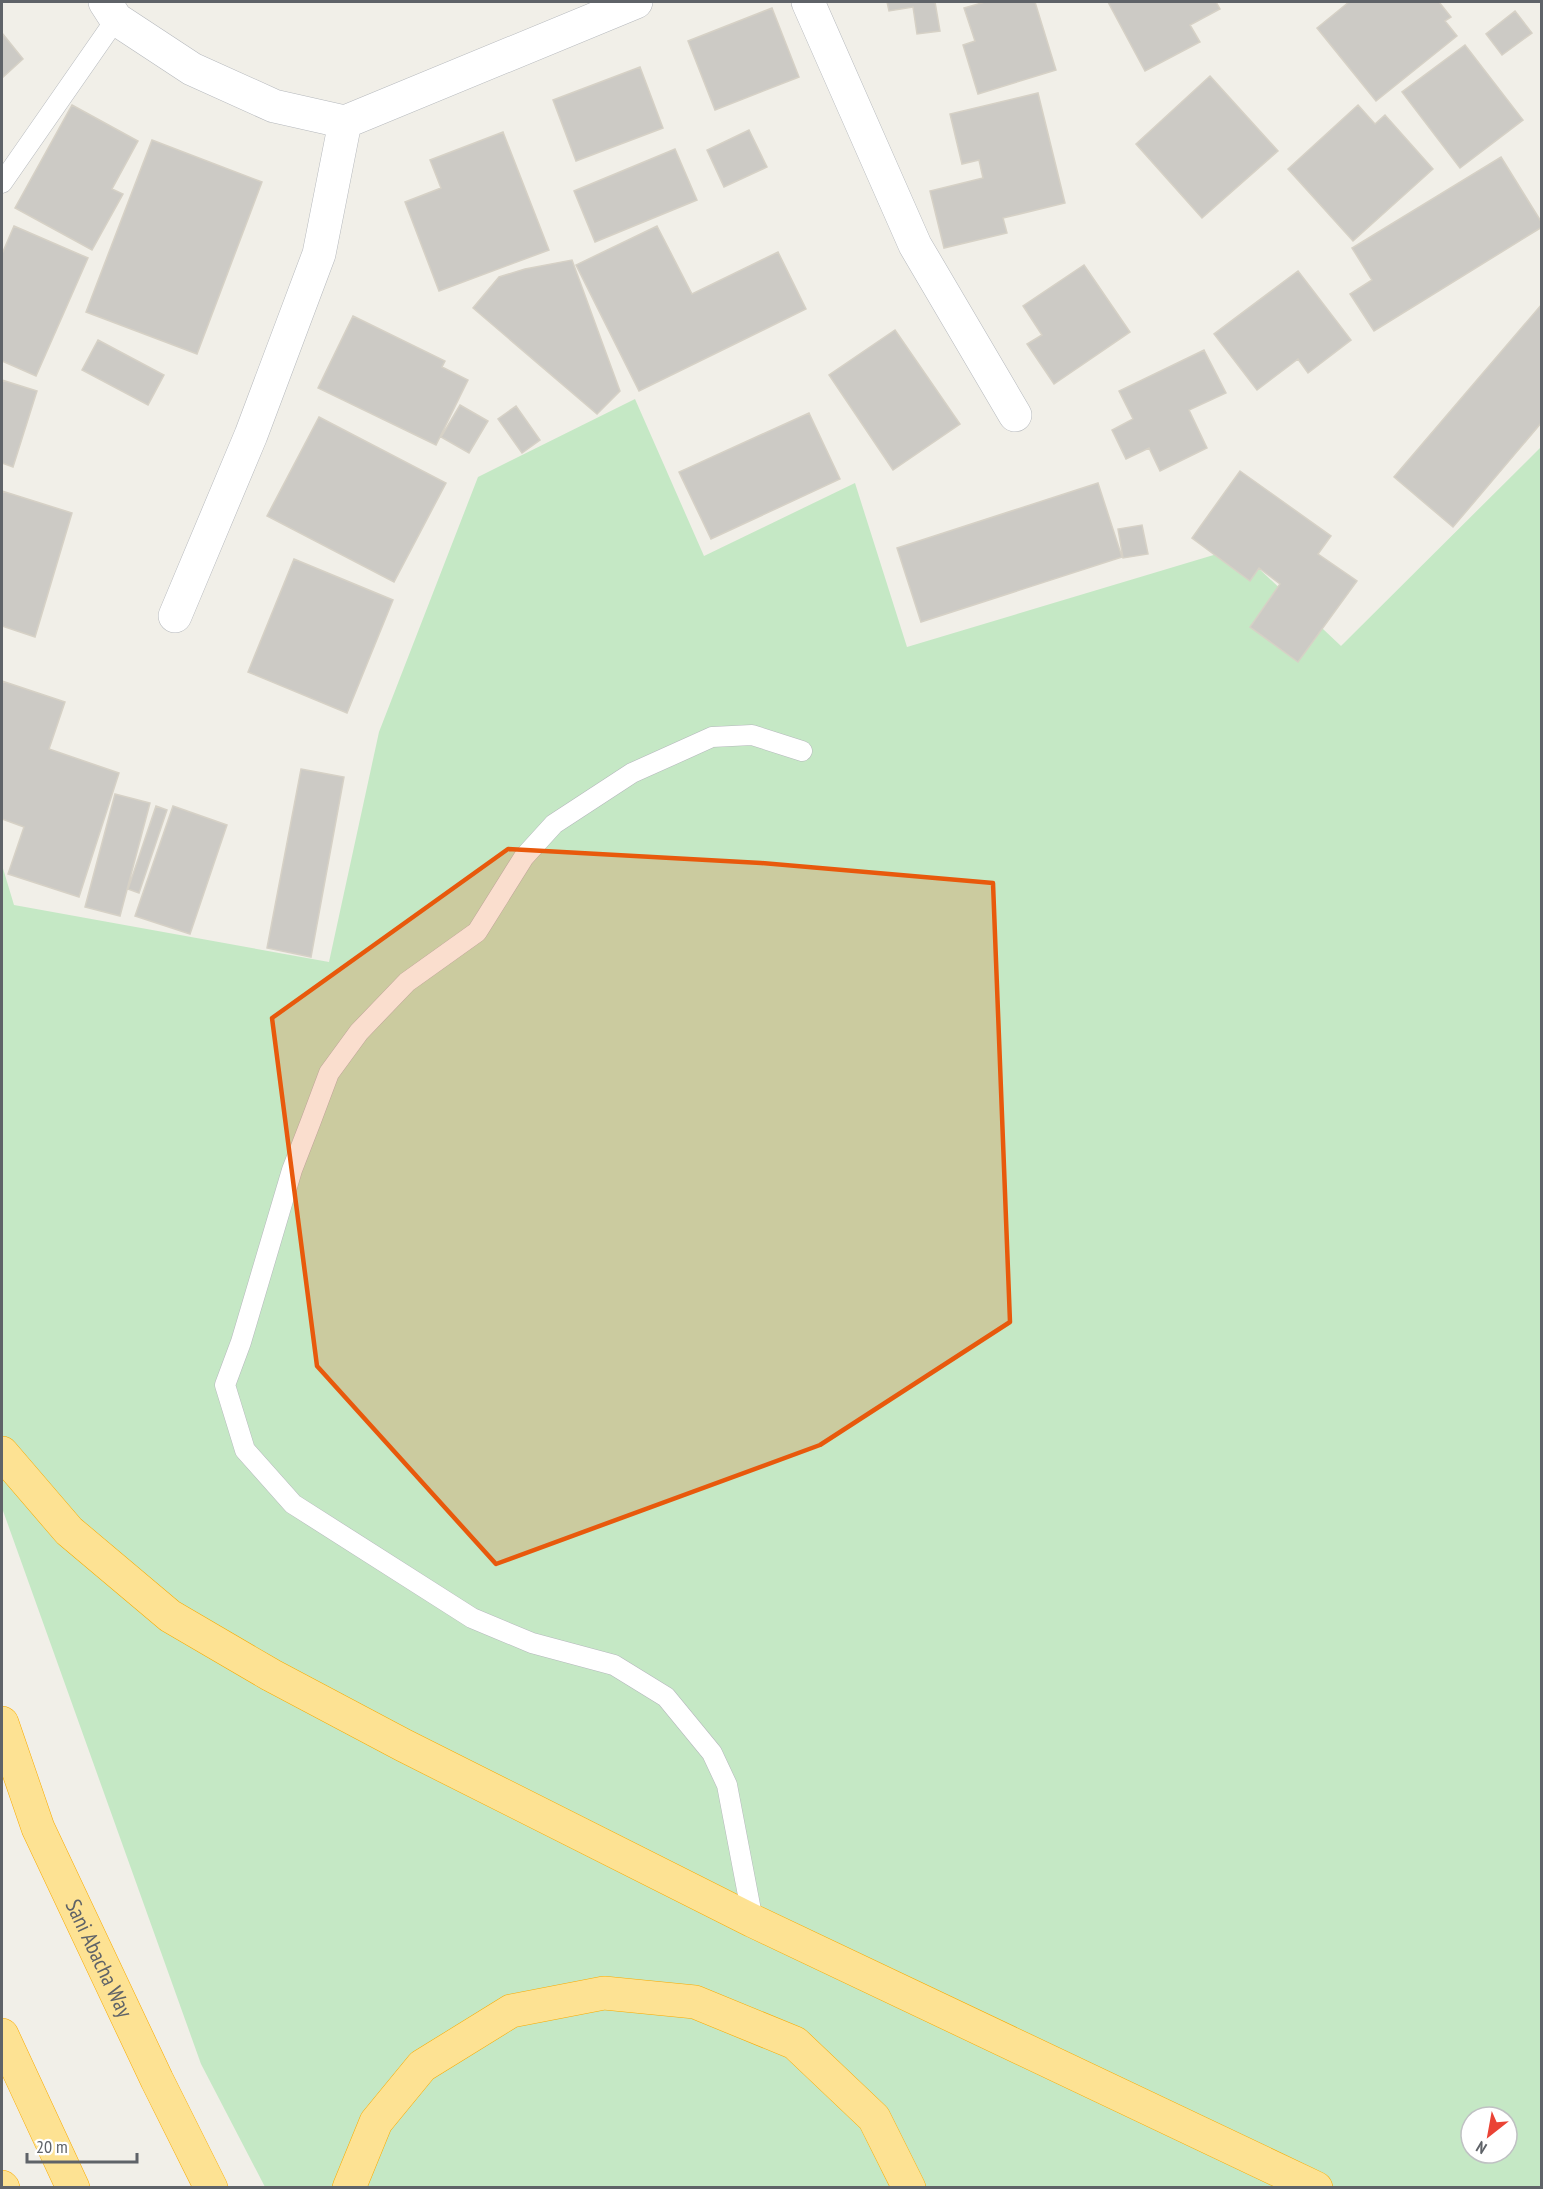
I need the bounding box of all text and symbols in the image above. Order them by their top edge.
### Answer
street label: Sani Abacha Way [60,1895,140,2022]
north arrow [1459,2105,1519,2165]
scale bar [27,2126,136,2164]
text: 20 m [36,2135,68,2158]
text: N [1472,2137,1490,2159]

